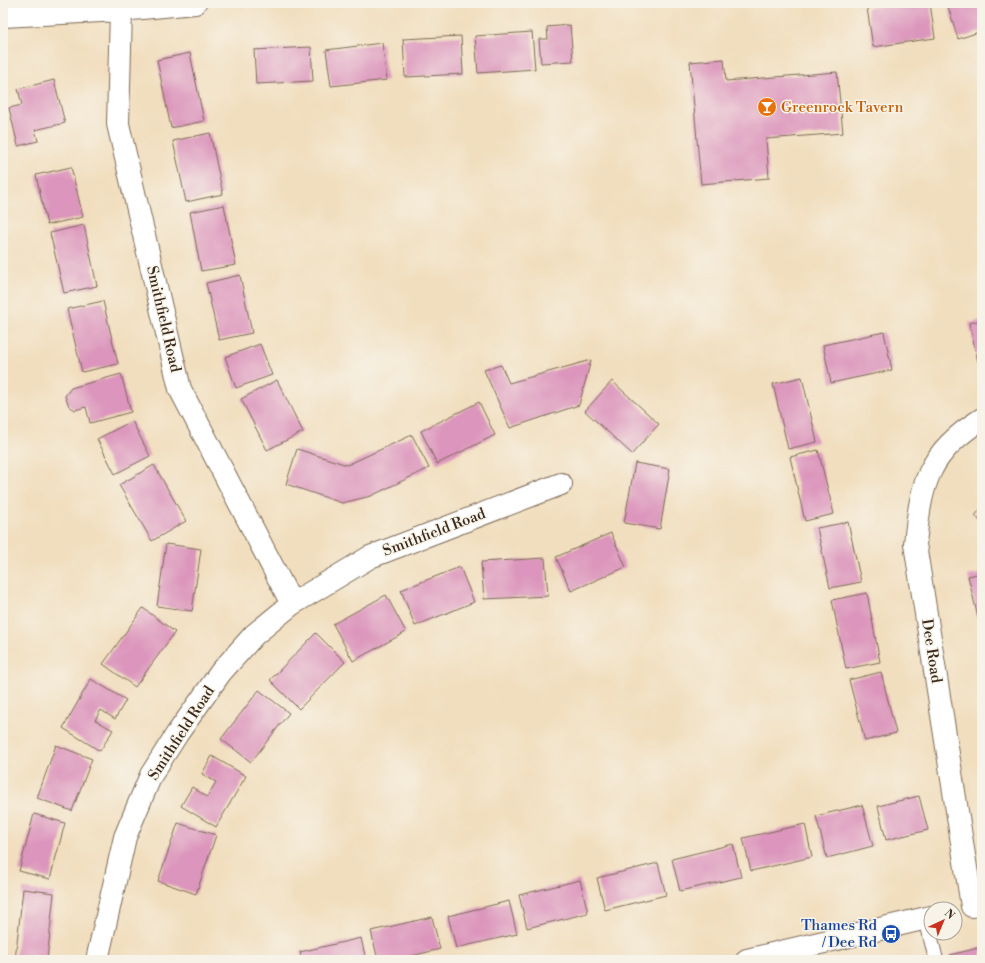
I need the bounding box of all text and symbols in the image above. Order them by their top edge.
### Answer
bar icon: Greenrock Tavern [756,96,778,118]
place label: Greenrock Tavern [781,98,903,117]
street label: Smithfield Road [142,264,185,375]
street label: Smithfield Road [380,504,489,561]
street label: Dee Road [917,618,946,685]
street label: Smithfield Road [144,682,219,784]
north arrow [923,901,963,941]
text: N [941,906,957,923]
place label: Thames Rd / Dee Rd [801,916,877,952]
bus stop icon: Thames Rd / Dee Rd [880,923,902,945]

